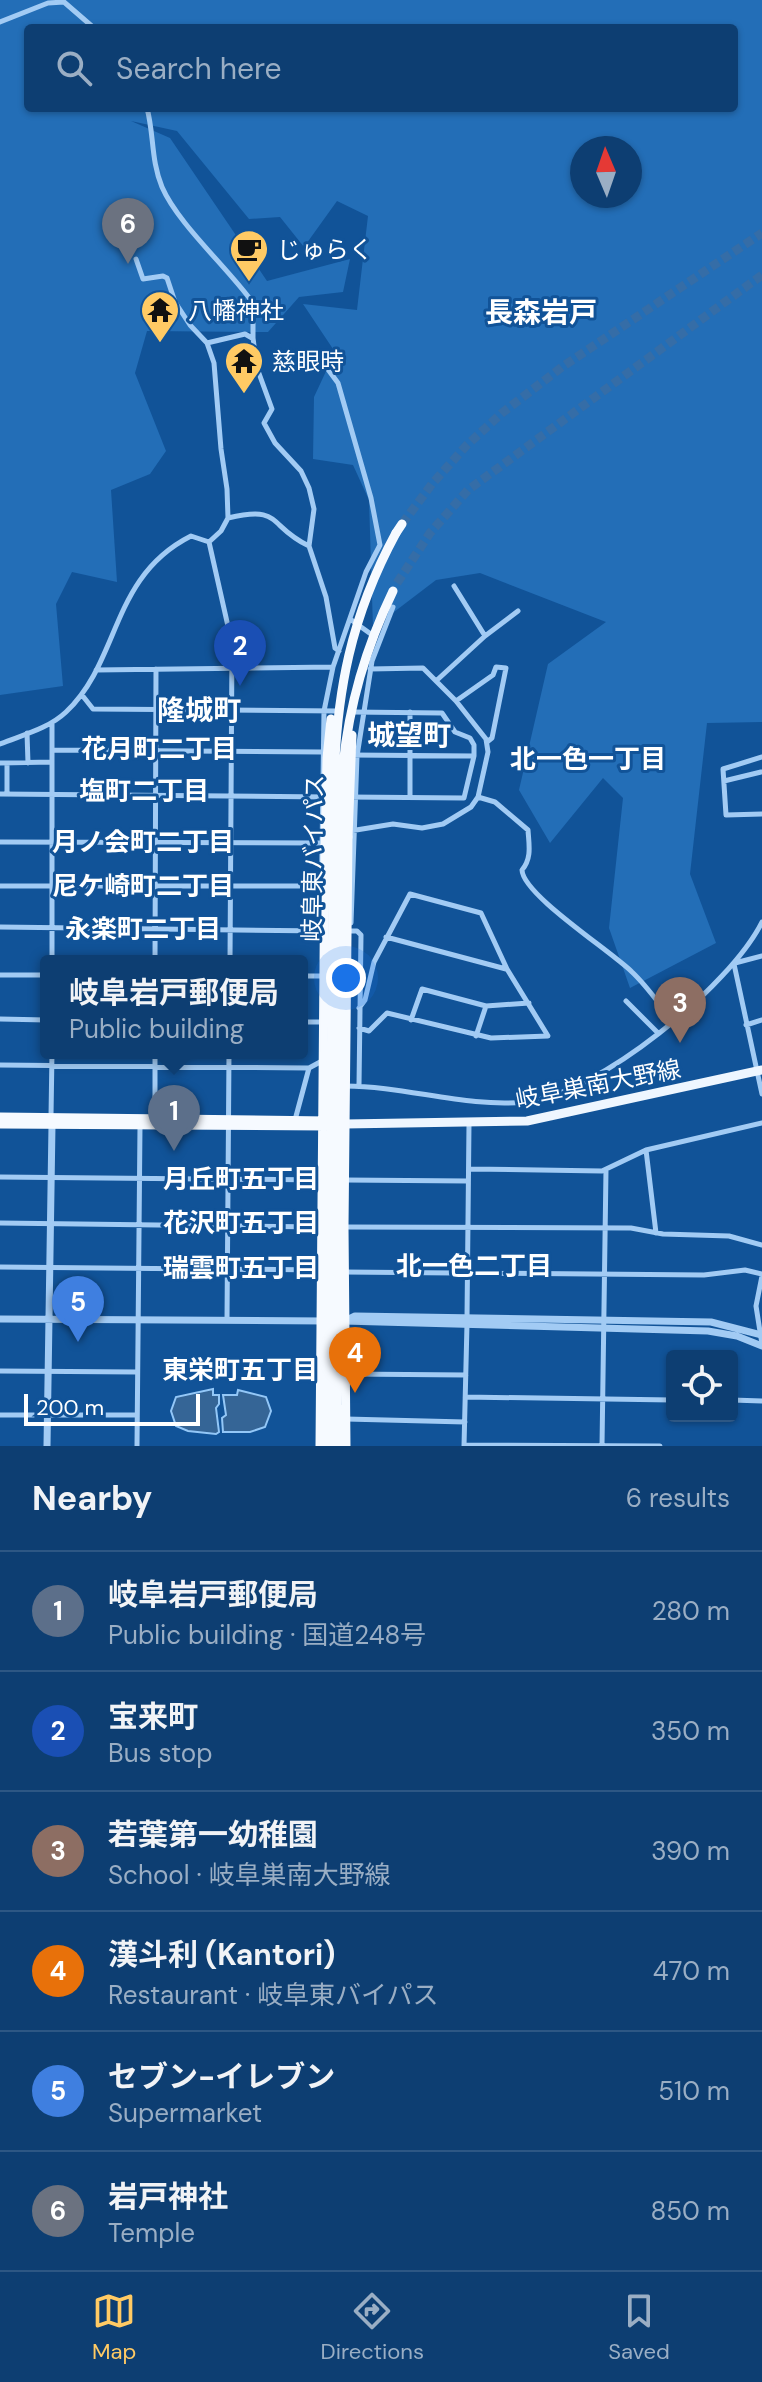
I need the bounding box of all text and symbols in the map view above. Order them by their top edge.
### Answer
search box [24,24,738,112]
icon: search [52,46,96,90]
text: Search here [116,49,282,88]
north arrow [570,136,642,208]
pin: 6 [102,198,154,264]
cafe icon: じゅらく [228,228,270,283]
place label: じゅらく [277,234,373,265]
temple icon: 八幡神社 [139,289,181,344]
district label: 長森岩戸 [485,294,597,331]
place label: 八幡神社 [188,295,284,326]
temple icon: 慈眼時 [223,340,265,395]
place label: 慈眼時 [272,346,344,377]
pin: 2 [214,620,266,686]
district label: 隆城町 [157,692,241,729]
district label: 城望町 [367,717,451,754]
district label: 花月町二丁目 [81,732,237,766]
district label: 北一色一丁目 [510,742,666,776]
district label: 塩町二丁目 [79,774,209,808]
street label: 岐阜東バイパス [296,774,330,942]
district label: 月ノ会町二丁目 [52,825,234,859]
district label: 尼ケ崎町二丁目 [52,869,234,903]
district label: 永楽町二丁目 [65,912,221,946]
popup [40,955,308,1059]
your location [326,958,366,998]
text: 岐阜岩戸郵便局 [69,973,279,1012]
pin: 3 [654,977,706,1043]
text: Public building [69,1012,244,1046]
street label: 岐阜巣南大野線 [513,1053,683,1115]
pin: 1 [148,1085,200,1151]
district label: 月丘町五丁目 [163,1162,319,1196]
district label: 花沢町五丁目 [163,1206,319,1240]
district label: 北一色二丁目 [396,1249,552,1283]
district label: 瑞雲町五丁目 [163,1251,319,1285]
pin: 5 [52,1276,104,1342]
pin: 4 [329,1327,381,1393]
map controls [666,1350,738,1422]
button: locate [666,1350,738,1422]
district label: 東栄町五丁目 [162,1353,318,1387]
scale bar [24,1390,200,1426]
text: 200 m [36,1393,104,1422]
text: Nearby [32,1476,152,1521]
text: 6 results [626,1481,730,1515]
text: 岐阜岩戸郵便局 [108,1575,318,1614]
text: 1 [53,1594,63,1628]
text: 280 m [652,1594,730,1628]
text: Public building · 国道248号 [108,1618,426,1652]
text: 宝来町 [108,1697,198,1736]
text: 2 [50,1714,66,1748]
text: 350 m [651,1714,730,1748]
text: Bus stop [108,1736,213,1770]
text: 若葉第一幼稚園 [108,1815,318,1854]
text: 3 [50,1834,66,1868]
text: 390 m [651,1834,730,1868]
text: School · 岐阜巣南大野線 [108,1858,391,1892]
text: 漢斗利 (Kantori) [108,1935,335,1974]
text: 4 [50,1954,66,1988]
text: 470 m [653,1954,730,1988]
text: Restaurant · 岐阜東バイパス [108,1978,439,2012]
text: セブン-イレブン [108,2057,335,2096]
text: 5 [50,2074,66,2108]
text: 510 m [658,2074,730,2108]
text: Supermarket [108,2096,262,2130]
text: 岩戸神社 [108,2177,228,2216]
text: 6 [50,2194,66,2228]
text: 850 m [650,2194,730,2228]
text: Temple [108,2216,195,2250]
tab: Map [92,2289,136,2366]
tab: Directions [321,2289,424,2366]
tab: Saved [608,2289,670,2366]

